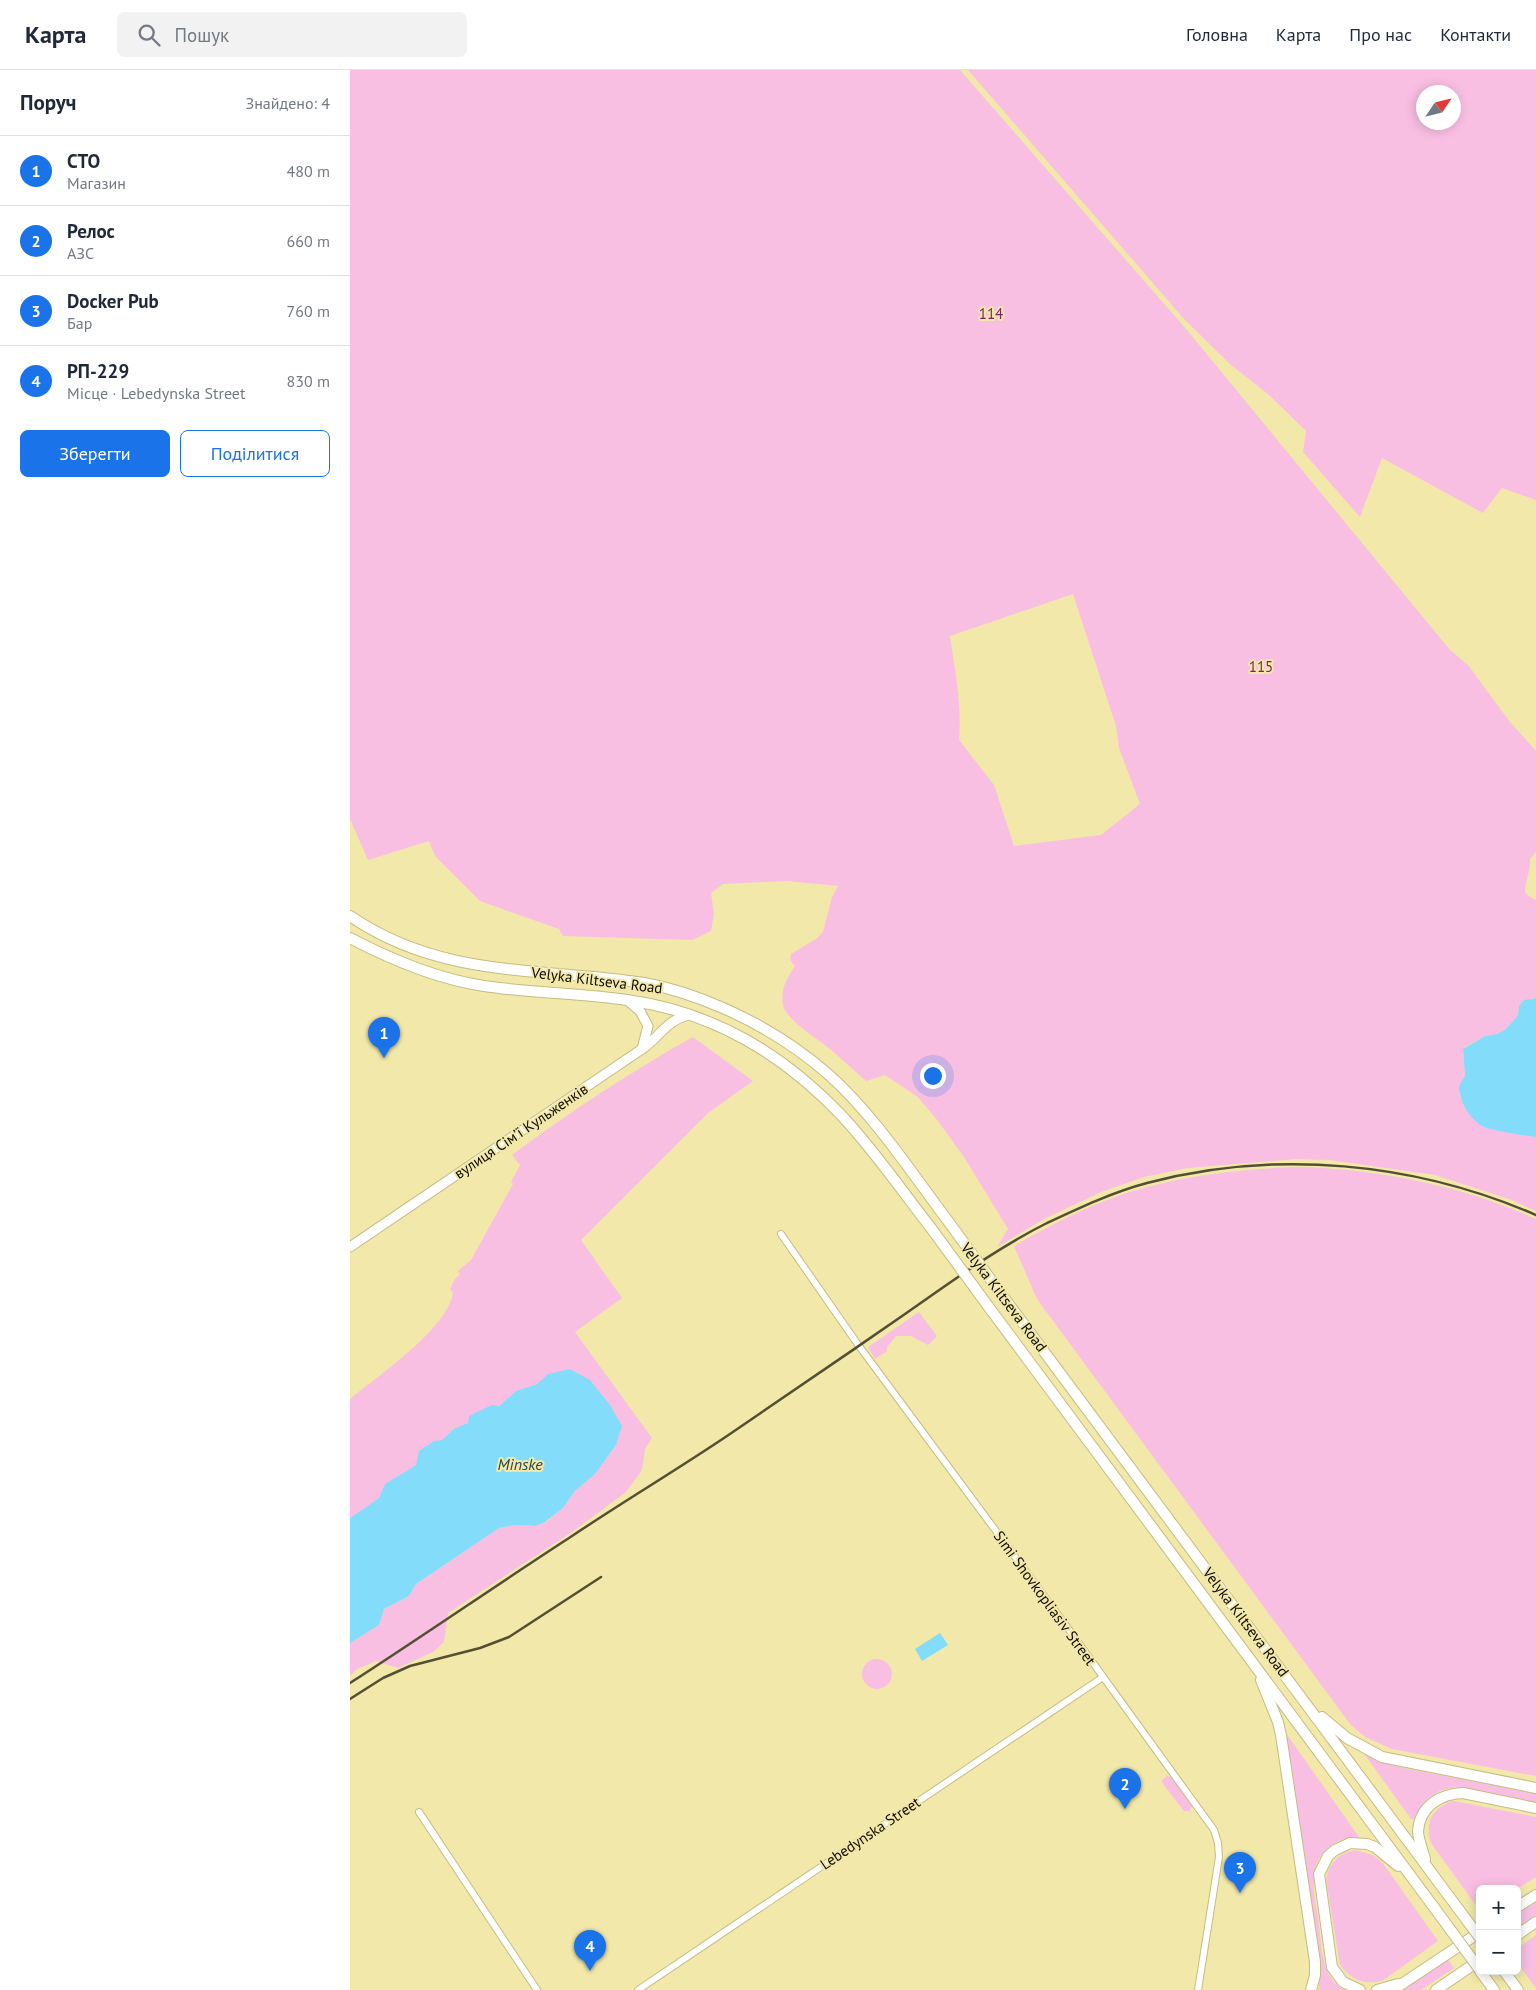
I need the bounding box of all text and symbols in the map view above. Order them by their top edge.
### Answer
search box [117,12,467,57]
text: Карта [25,19,87,50]
icon: search [135,21,163,49]
text: Пошук [175,23,229,47]
text: Головна [1186,23,1248,46]
text: Карта [1276,23,1321,46]
text: Про нас [1349,23,1412,46]
text: Контакти [1440,23,1511,46]
north arrow [1416,85,1461,130]
text: Поруч [20,89,76,116]
text: Знайдено: 4 [246,93,330,113]
text: СТО [67,149,100,173]
text: 1 [31,161,41,181]
text: 480 m [287,161,330,181]
text: Магазин [67,173,126,193]
text: Релос [67,219,115,243]
text: 2 [31,231,41,251]
text: 660 m [287,231,330,251]
text: АЗС [67,243,94,263]
text: Docker Pub [67,289,159,313]
text: 3 [31,301,41,321]
text: 760 m [287,301,330,321]
park label: 114 [979,304,1003,323]
text: Бар [67,313,92,333]
text: РП-229 [67,359,129,383]
text: 4 [31,371,41,391]
text: 830 m [287,371,330,391]
text: Місце · Lebedynska Street [67,383,245,403]
button: Зберегти [20,430,170,477]
button: Поділитися [180,430,330,477]
park label: 115 [1249,657,1273,676]
street label: Velyka Kiltseva Road [529,962,664,997]
pin: 1 [368,1017,400,1058]
your location [920,1063,946,1089]
street label: вулиця Сімʼї Кульженків [450,1079,592,1183]
street label: Velyka Kiltseva Road [956,1238,1051,1355]
water label: Minske [497,1454,543,1474]
street label: Simi Shovkopliasiv Street [990,1527,1100,1669]
street label: Velyka Kiltseva Road [1198,1563,1293,1680]
pin: 2 [1109,1768,1141,1809]
street label: Lebedynska Street [816,1792,924,1874]
pin: 3 [1224,1852,1256,1893]
map controls [1476,1885,1521,1975]
button: + [1476,1885,1521,1930]
pin: 4 [574,1930,606,1971]
button: − [1476,1930,1521,1975]

